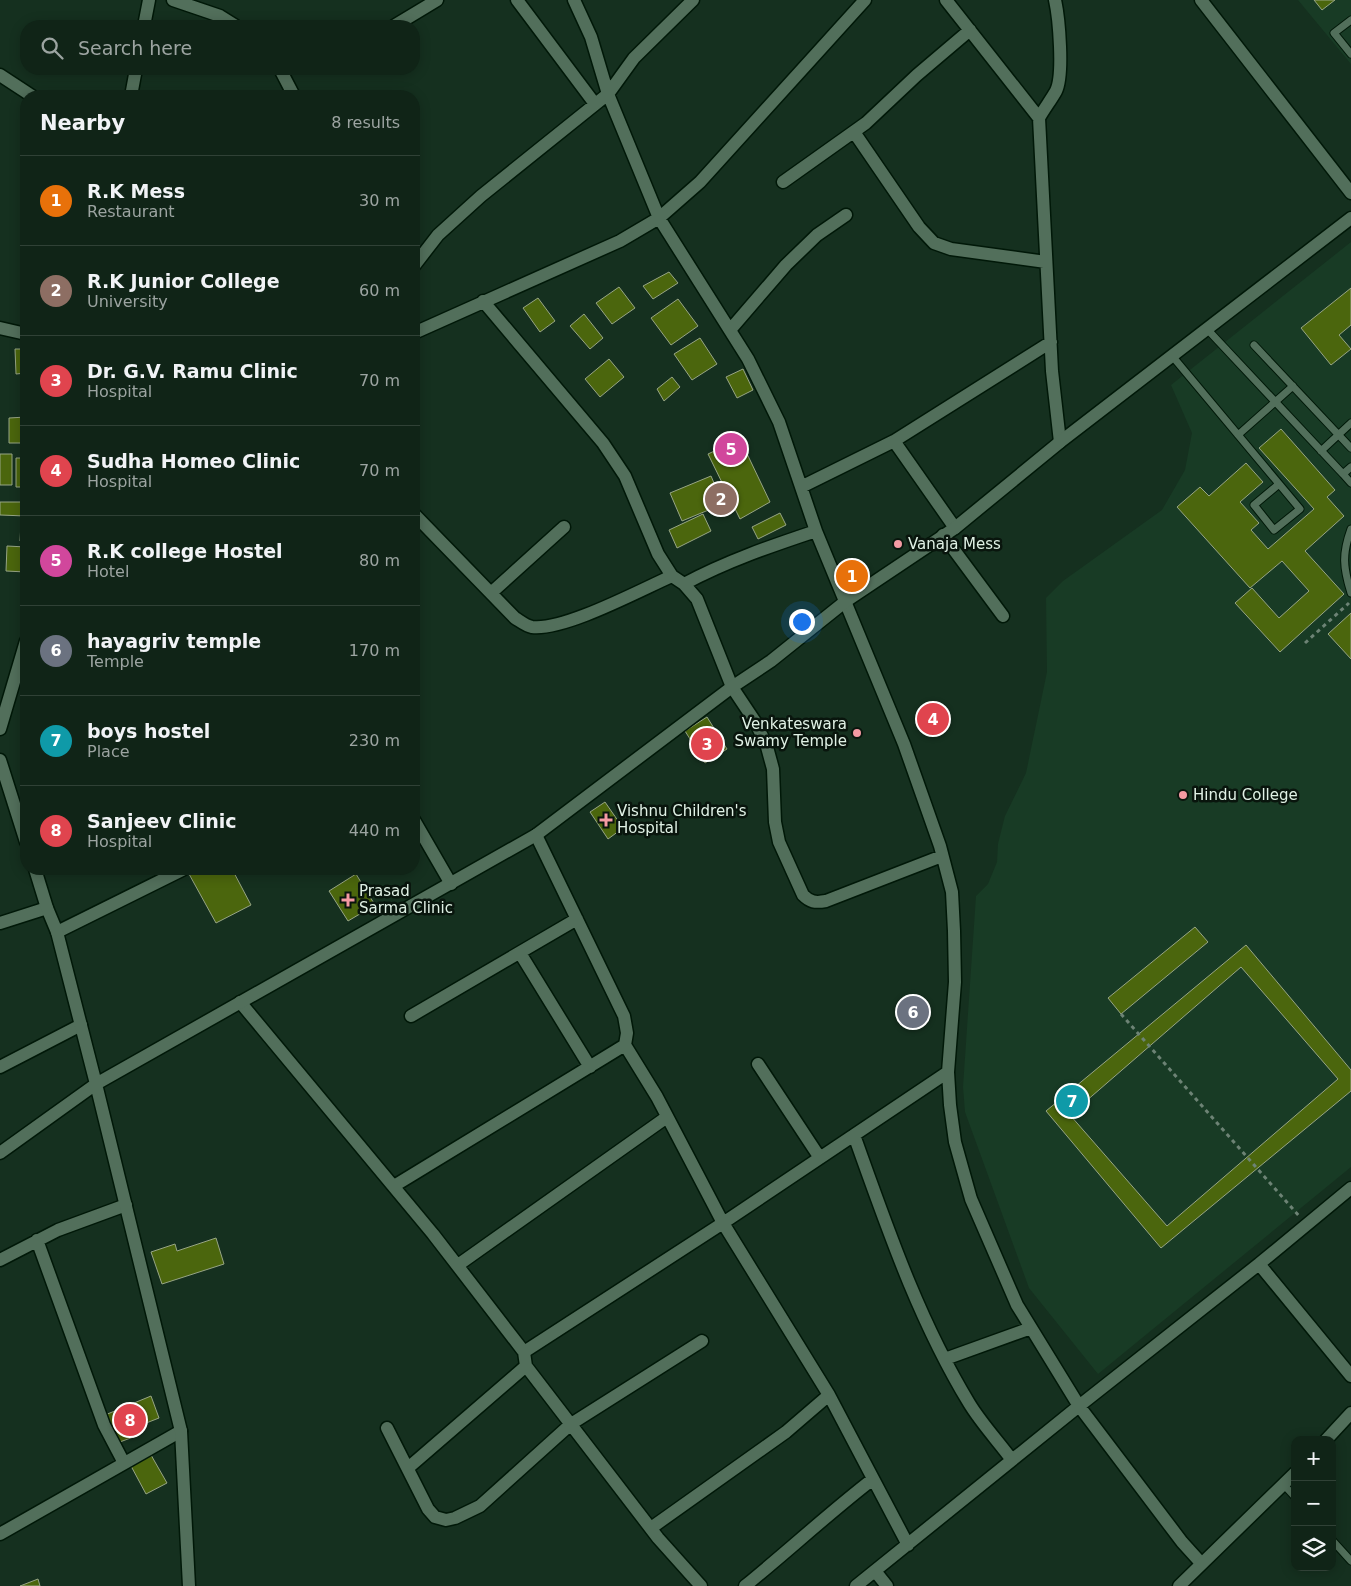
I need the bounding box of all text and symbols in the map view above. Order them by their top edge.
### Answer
search box [20,20,420,75]
icon: search [38,34,66,62]
text: Search here [78,37,192,59]
text: Nearby [40,111,125,135]
text: 8 results [331,113,400,132]
text: R.K Mess [87,180,185,202]
text: 1 [50,191,62,210]
text: 30 m [359,191,400,210]
text: Restaurant [87,202,175,221]
text: R.K Junior College [87,270,280,292]
text: 2 [50,281,62,300]
text: 60 m [359,281,400,300]
text: University [87,292,168,311]
text: Dr. G.V. Ramu Clinic [87,360,298,382]
text: 3 [50,371,62,390]
text: 70 m [359,371,400,390]
text: Hospital [87,382,152,401]
pin: 5 [715,430,747,468]
text: Sudha Homeo Clinic [87,450,300,472]
text: 4 [50,461,62,480]
text: 70 m [359,461,400,480]
text: Hospital [87,472,152,491]
pin: 2 [705,480,737,518]
place label: Vanaja Mess [908,535,1001,553]
marker: Vanaja Mess [892,538,904,550]
text: R.K college Hostel [87,540,283,562]
text: 5 [50,551,62,570]
text: 80 m [359,551,400,570]
pin: 1 [836,557,868,595]
text: Hotel [87,562,129,581]
your location [789,609,815,635]
text: hayagriv temple [87,630,261,652]
text: 6 [50,641,62,660]
text: 170 m [349,641,400,660]
text: Temple [87,652,144,671]
pin: 4 [917,700,949,738]
place label: Venkateswara Swamy Temple [734,715,847,750]
text: boys hostel [87,720,210,742]
pin: 3 [691,725,723,763]
marker: Venkateswara Swamy Temple [851,727,863,739]
text: 7 [50,731,62,750]
text: 230 m [349,731,400,750]
text: Place [87,742,130,761]
place label: Hindu College [1193,786,1298,804]
marker: Hindu College [1177,789,1189,801]
place label: Vishnu Children's Hospital [617,802,747,837]
text: Sanjeev Clinic [87,810,237,832]
marker: Vishnu Children's Hospital [599,813,613,827]
text: 8 [50,821,62,840]
text: 440 m [349,821,400,840]
text: Hospital [87,832,152,851]
place label: Prasad Sarma Clinic [359,882,453,917]
marker: Prasad Sarma Clinic [341,893,355,907]
pin: 6 [897,993,929,1031]
pin: 7 [1056,1082,1088,1120]
pin: 8 [114,1401,146,1439]
map controls [1291,1436,1336,1571]
button: + [1291,1436,1336,1481]
button: − [1291,1481,1336,1526]
button: layers [1291,1526,1336,1571]

